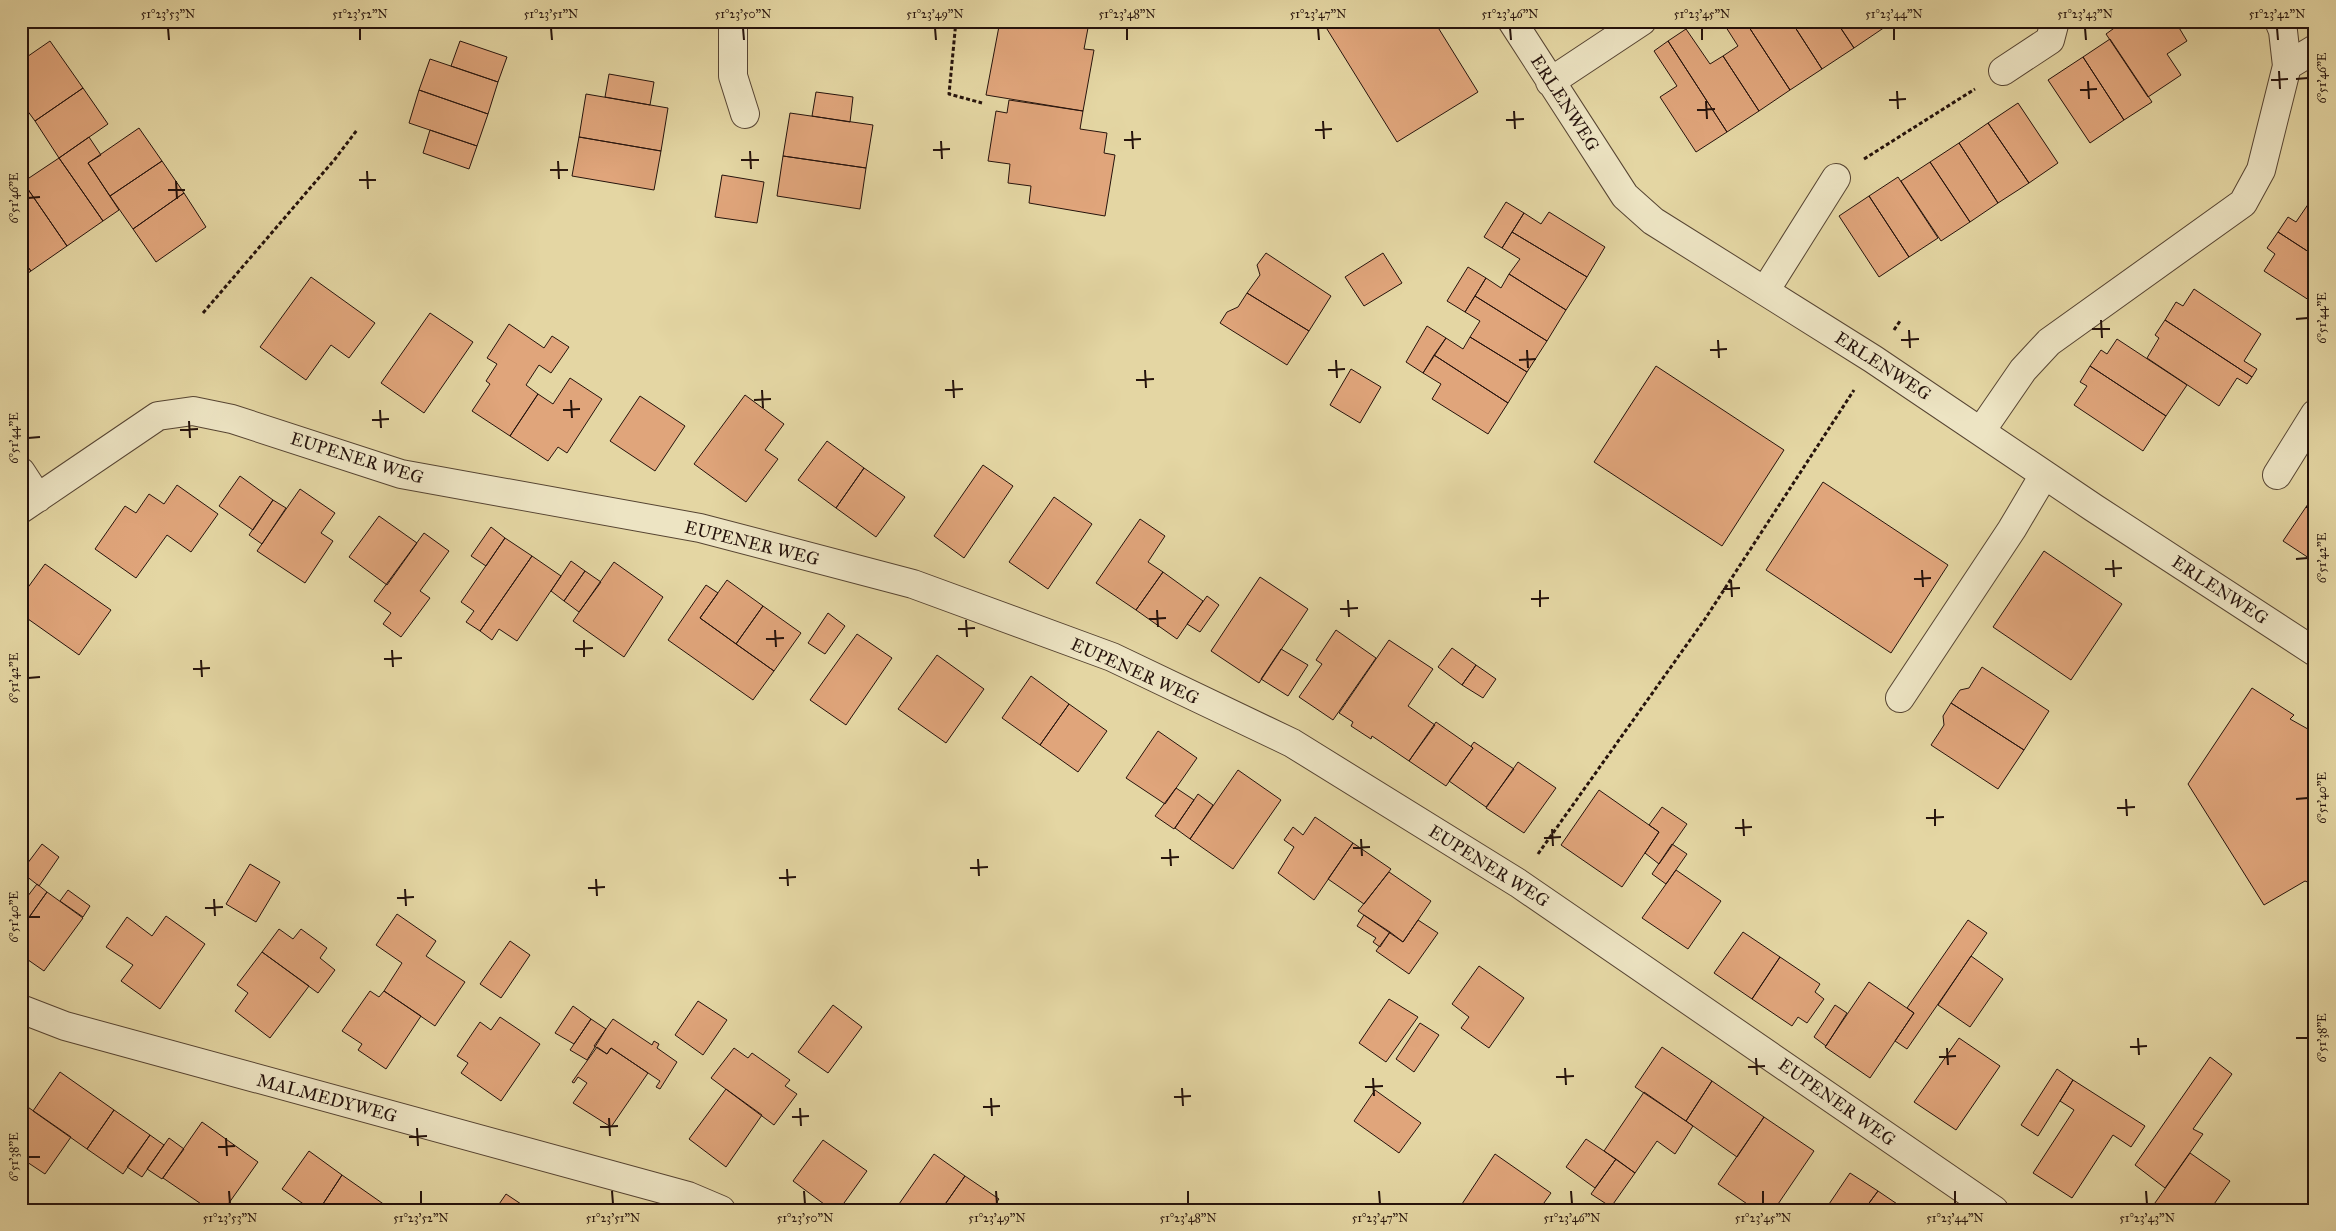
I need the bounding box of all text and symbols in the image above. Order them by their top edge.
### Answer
text: 51°23'53"N [141,7,195,21]
text: 51°23'52"N [332,7,388,21]
text: 51°23'51"N [524,7,578,21]
text: 51°23'50"N [715,7,771,21]
text: 51°23'49"N [906,7,964,21]
text: 51°23'48"N [1098,7,1156,21]
text: 51°23'47"N [1290,7,1346,21]
text: 51°23'46"N [1482,7,1538,21]
text: 51°23'45"N [1674,7,1730,21]
text: 51°23'44"N [1865,7,1923,21]
text: 51°23'43"N [2057,7,2113,21]
text: 51°23'42"N [2249,7,2305,21]
street label: ERLENWEG [1526,51,1604,155]
text: 6°51'46"E [2315,52,2329,103]
text: 6°51'46"E [7,172,21,223]
text: 6°51'44"E [2315,292,2329,344]
street label: ERLENWEG [1831,327,1935,405]
text: 6°51'44"E [7,412,21,464]
street label: EUPENER WEG [288,427,426,489]
street label: EUPENER WEG [682,516,822,570]
text: 6°51'42"E [2315,532,2329,583]
street label: ERLENWEG [2168,551,2272,629]
street label: EUPENER WEG [1067,633,1203,709]
text: 6°51'42"E [7,652,21,703]
text: 6°51'40"E [2315,772,2329,824]
street label: EUPENER WEG [1425,820,1553,912]
text: 6°51'40"E [7,891,21,943]
text: 6°51'38"E [2315,1013,2329,1063]
street label: EUPENER WEG [1774,1053,1900,1151]
street label: MALMEDYWEG [255,1069,399,1127]
text: 6°51'38"E [7,1132,21,1182]
text: 51°23'53"N [203,1211,257,1225]
text: 51°23'52"N [393,1211,449,1225]
text: 51°23'51"N [586,1211,640,1225]
text: 51°23'50"N [777,1211,833,1225]
text: 51°23'49"N [968,1211,1026,1225]
text: 51°23'48"N [1159,1211,1217,1225]
text: 51°23'47"N [1352,1211,1408,1225]
text: 51°23'46"N [1544,1211,1600,1225]
text: 51°23'45"N [1735,1211,1791,1225]
text: 51°23'44"N [1926,1211,1984,1225]
text: 51°23'43"N [2119,1211,2175,1225]

